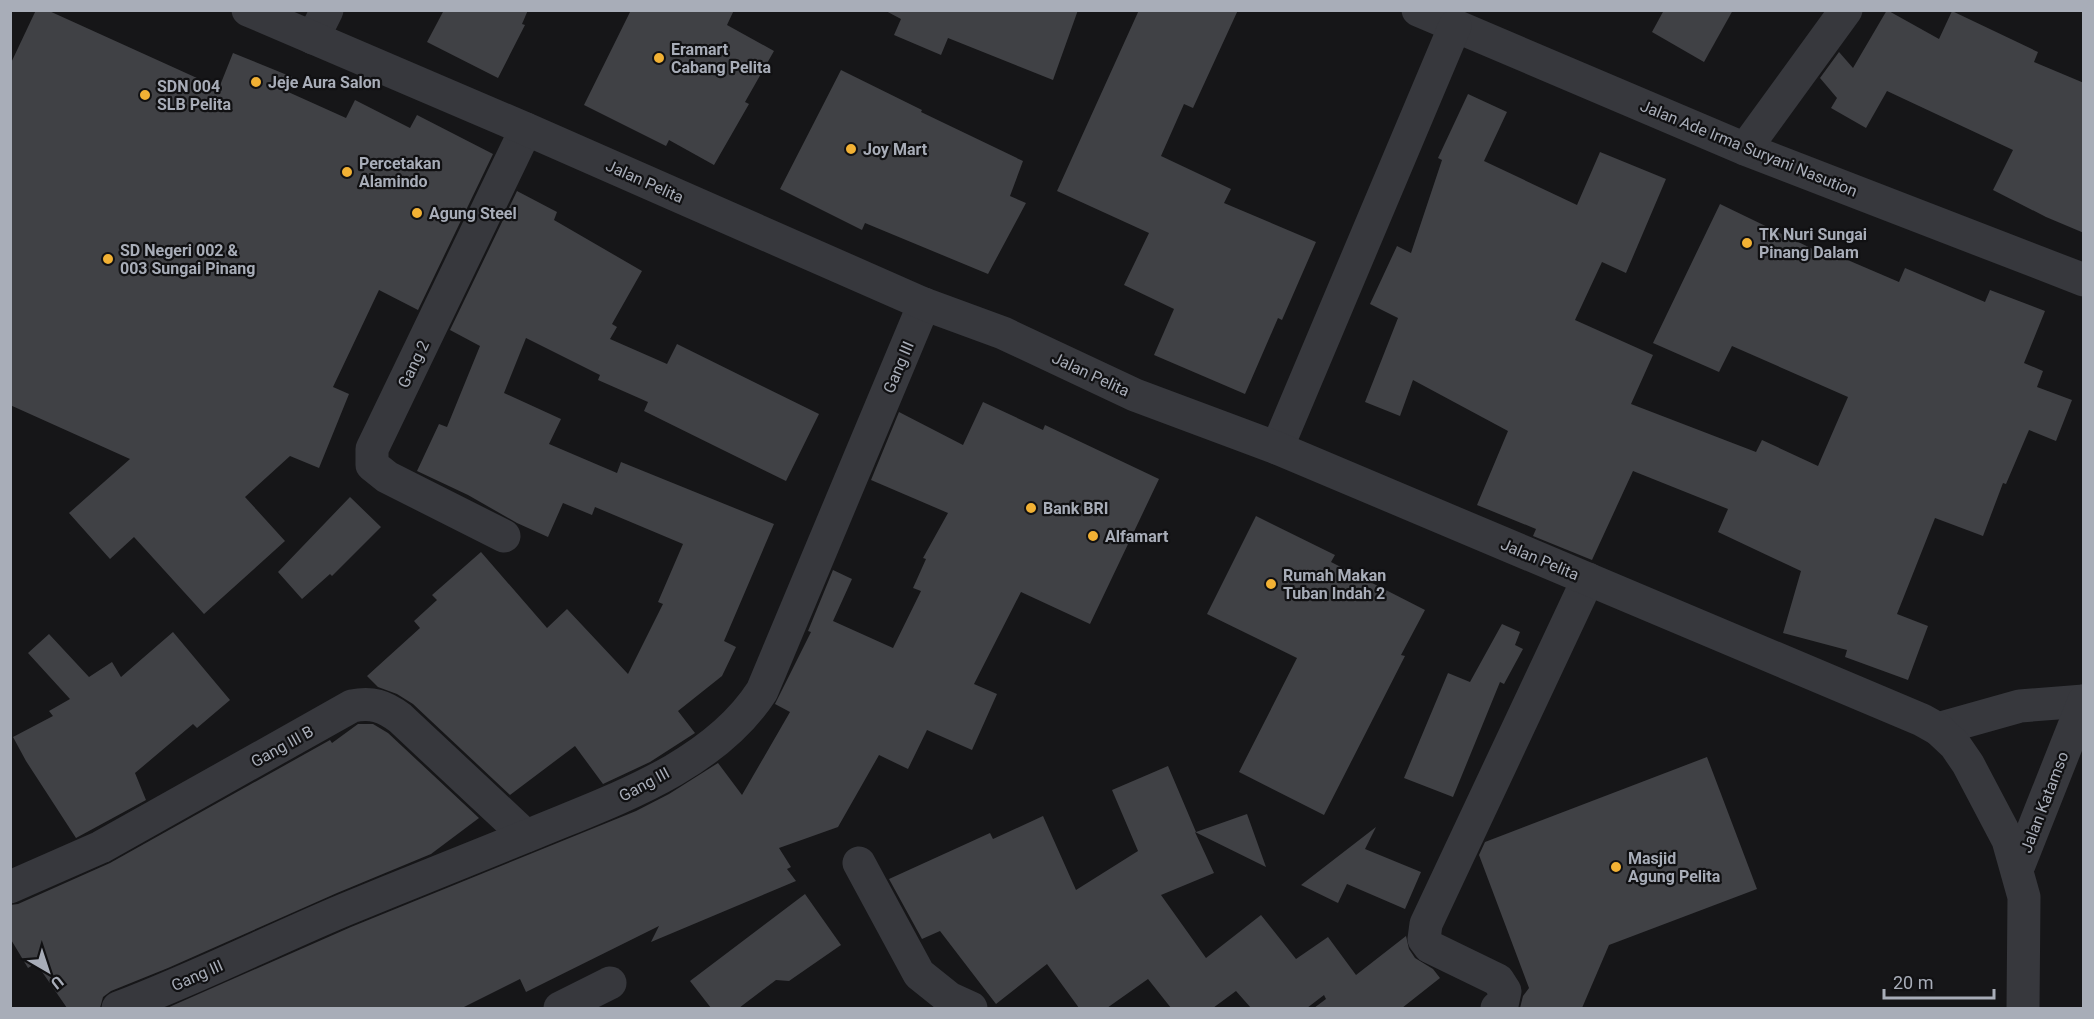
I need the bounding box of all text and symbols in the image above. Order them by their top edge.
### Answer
place label: Eramart Cabang Pelita [671,40,771,77]
marker: Eramart Cabang Pelita [652,51,666,65]
place label: Jeje Aura Salon [268,73,381,92]
marker: Jeje Aura Salon [249,75,263,89]
place label: SDN 004 SLB Pelita [157,77,231,114]
marker: SDN 004 SLB Pelita [138,88,152,102]
street label: Jalan Ade Irma Suryani Nasution [1638,96,1860,201]
place label: Joy Mart [863,140,928,159]
marker: Joy Mart [844,142,858,156]
place label: Percetakan Alamindo [359,154,441,191]
street label: Jalan Pelita [603,156,687,207]
marker: Percetakan Alamindo [340,165,354,179]
place label: Agung Steel [429,204,517,223]
marker: Agung Steel [410,206,424,220]
place label: TK Nuri Sungai Pinang Dalam [1759,225,1867,262]
marker: TK Nuri Sungai Pinang Dalam [1740,236,1754,250]
place label: SD Negeri 002 & 003 Sungai Pinang [120,241,255,278]
marker: SD Negeri 002 & 003 Sungai Pinang [101,252,115,266]
street label: Gang 2 [394,337,433,391]
street label: Gang III [879,338,918,396]
street label: Jalan Pelita [1049,348,1132,401]
place label: Bank BRI [1043,499,1108,518]
marker: Bank BRI [1024,501,1038,515]
place label: Alfamart [1105,527,1169,546]
marker: Alfamart [1086,529,1100,543]
street label: Jalan Pelita [1498,534,1582,584]
place label: Rumah Makan Tuban Indah 2 [1283,566,1386,603]
marker: Rumah Makan Tuban Indah 2 [1264,577,1278,591]
street label: Gang III B [248,722,317,771]
street label: Jalan Katamso [2016,749,2073,856]
street label: Gang III [616,763,673,806]
place label: Masjid Agung Pelita [1628,849,1721,886]
marker: Masjid Agung Pelita [1609,860,1623,874]
north arrow [18,941,78,1001]
street label: Gang III [168,956,226,995]
scale bar [1884,962,1994,1000]
text: U [47,972,67,993]
text: 20 m [1893,972,1933,993]

